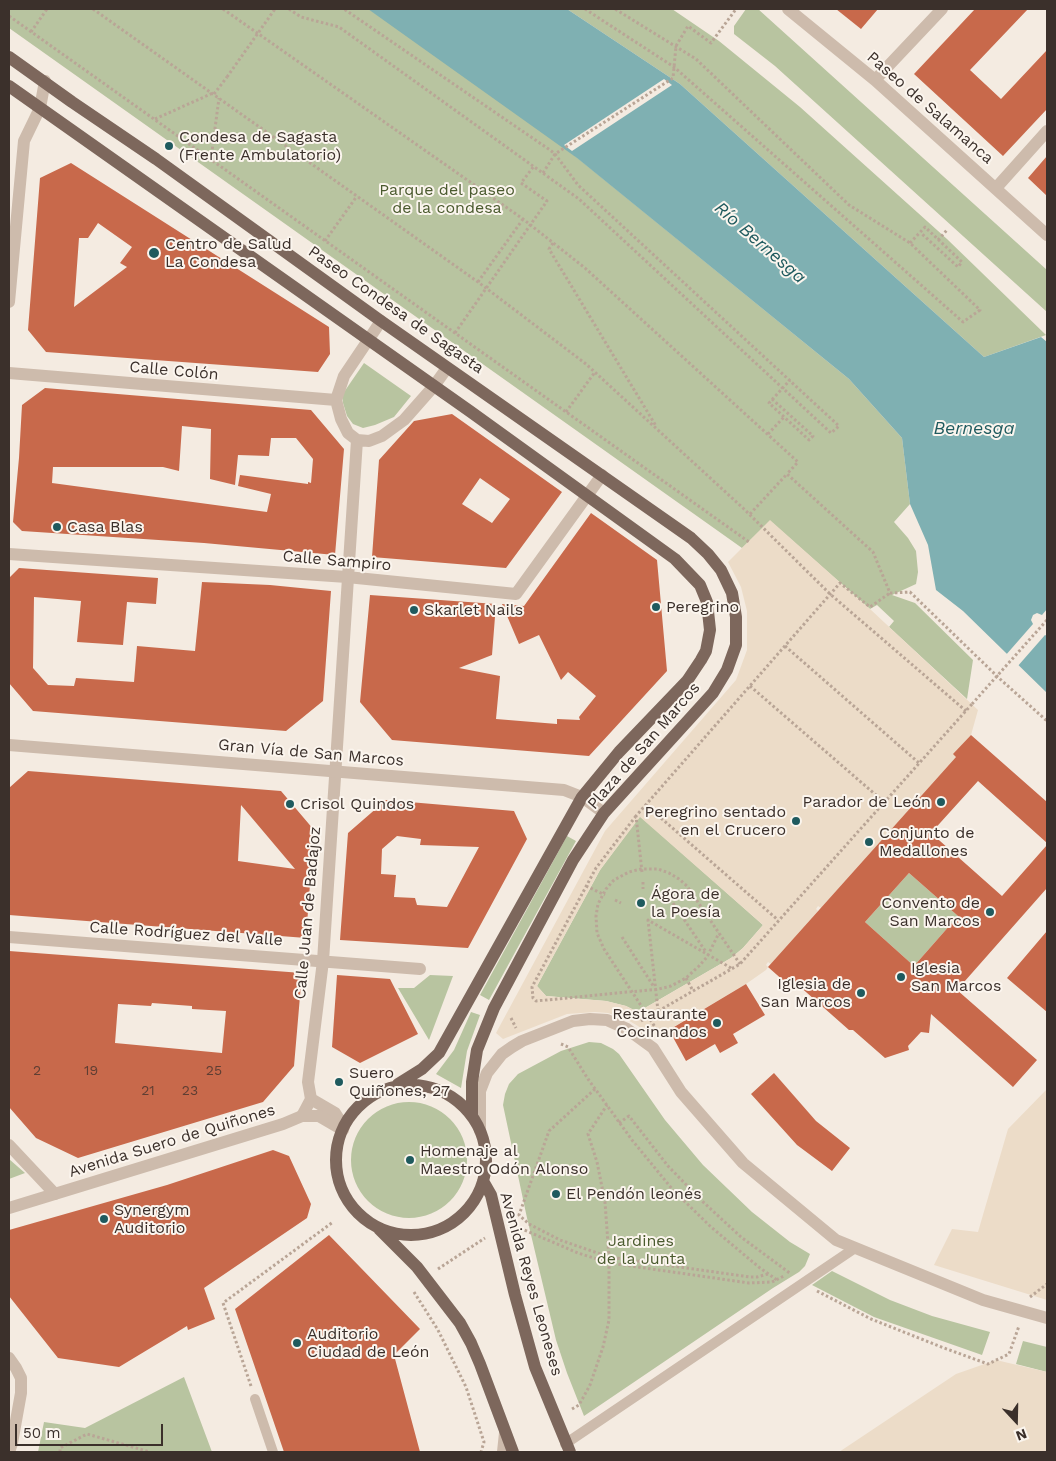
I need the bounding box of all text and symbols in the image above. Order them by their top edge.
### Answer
street label: Paseo de Salamanca [863,48,997,168]
place label: Condesa de Sagasta (Frente Ambulatorio) [179,127,341,165]
marker: Condesa de Sagasta (Frente Ambulatorio) [163,140,175,152]
park label: Parque del paseo de la condesa [379,180,515,218]
water label: Río Bernesga [710,197,810,289]
place label: Centro de Salud La Condesa [165,234,292,272]
street label: Paseo Condesa de Sagasta [305,242,487,378]
marker: Centro de Salud La Condesa [147,246,161,260]
street label: Calle Colón [129,358,219,384]
water label: Bernesga [933,418,1015,440]
place label: Casa Blas [67,517,143,537]
marker: Casa Blas [51,521,63,533]
street label: Calle Sampiro [282,547,392,575]
place label: Peregrino [666,597,739,617]
place label: Skarlet Nails [424,600,523,620]
marker: Peregrino [650,601,662,613]
marker: Skarlet Nails [408,604,420,616]
street label: Plaza de San Marcos [584,679,704,813]
street label: Gran Vía de San Marcos [217,735,405,771]
place label: Parador de León [802,792,931,812]
place label: Crisol Quindos [300,794,414,814]
marker: Parador de León [935,796,947,808]
marker: Crisol Quindos [284,798,296,810]
place label: Peregrino sentado en el Crucero [645,802,786,840]
marker: Peregrino sentado en el Crucero [790,815,802,827]
place label: Conjunto de Medallones [879,823,974,861]
street label: Calle Juan de Badajoz [291,826,325,1000]
marker: Conjunto de Medallones [863,836,875,848]
place label: Ágora de la Poesía [651,884,721,922]
place label: Convento de San Marcos [881,893,980,931]
marker: Ágora de la Poesía [635,897,647,909]
marker: Convento de San Marcos [984,906,996,918]
street label: Calle Rodríguez del Valle [89,918,283,950]
place label: Iglesia San Marcos [911,958,1001,996]
marker: Iglesia San Marcos [895,971,907,983]
place label: Iglesia de San Marcos [761,974,851,1012]
marker: Iglesia de San Marcos [855,987,867,999]
place label: Restaurante Cocinandos [612,1004,707,1042]
marker: Restaurante Cocinandos [711,1017,723,1029]
house number: 2 [33,1063,41,1079]
house number: 19 [84,1063,98,1079]
house number: 25 [206,1063,222,1079]
place label: Suero Quiñones, 27 [349,1063,450,1101]
marker: Suero Quiñones, 27 [333,1076,345,1088]
house number: 21 [141,1083,155,1099]
house number: 23 [182,1083,198,1099]
street label: Avenida Suero de Quiñones [66,1100,278,1182]
place label: Homenaje al Maestro Odón Alonso [420,1141,588,1179]
marker: Homenaje al Maestro Odón Alonso [404,1154,416,1166]
place label: El Pendón leonés [566,1184,702,1204]
marker: El Pendón leonés [550,1188,562,1200]
street label: Avenida Reyes Leoneses [496,1190,566,1378]
place label: Synergym Auditorio [114,1200,189,1238]
marker: Synergym Auditorio [98,1213,110,1225]
park label: Jardines de la Junta [597,1231,685,1269]
place label: Auditorio Ciudad de León [307,1324,429,1362]
marker: Auditorio Ciudad de León [291,1337,303,1349]
north arrow [991,1396,1041,1446]
scale bar [18,1414,165,1446]
text: 50 m [23,1424,60,1442]
text: N [1014,1426,1029,1444]

